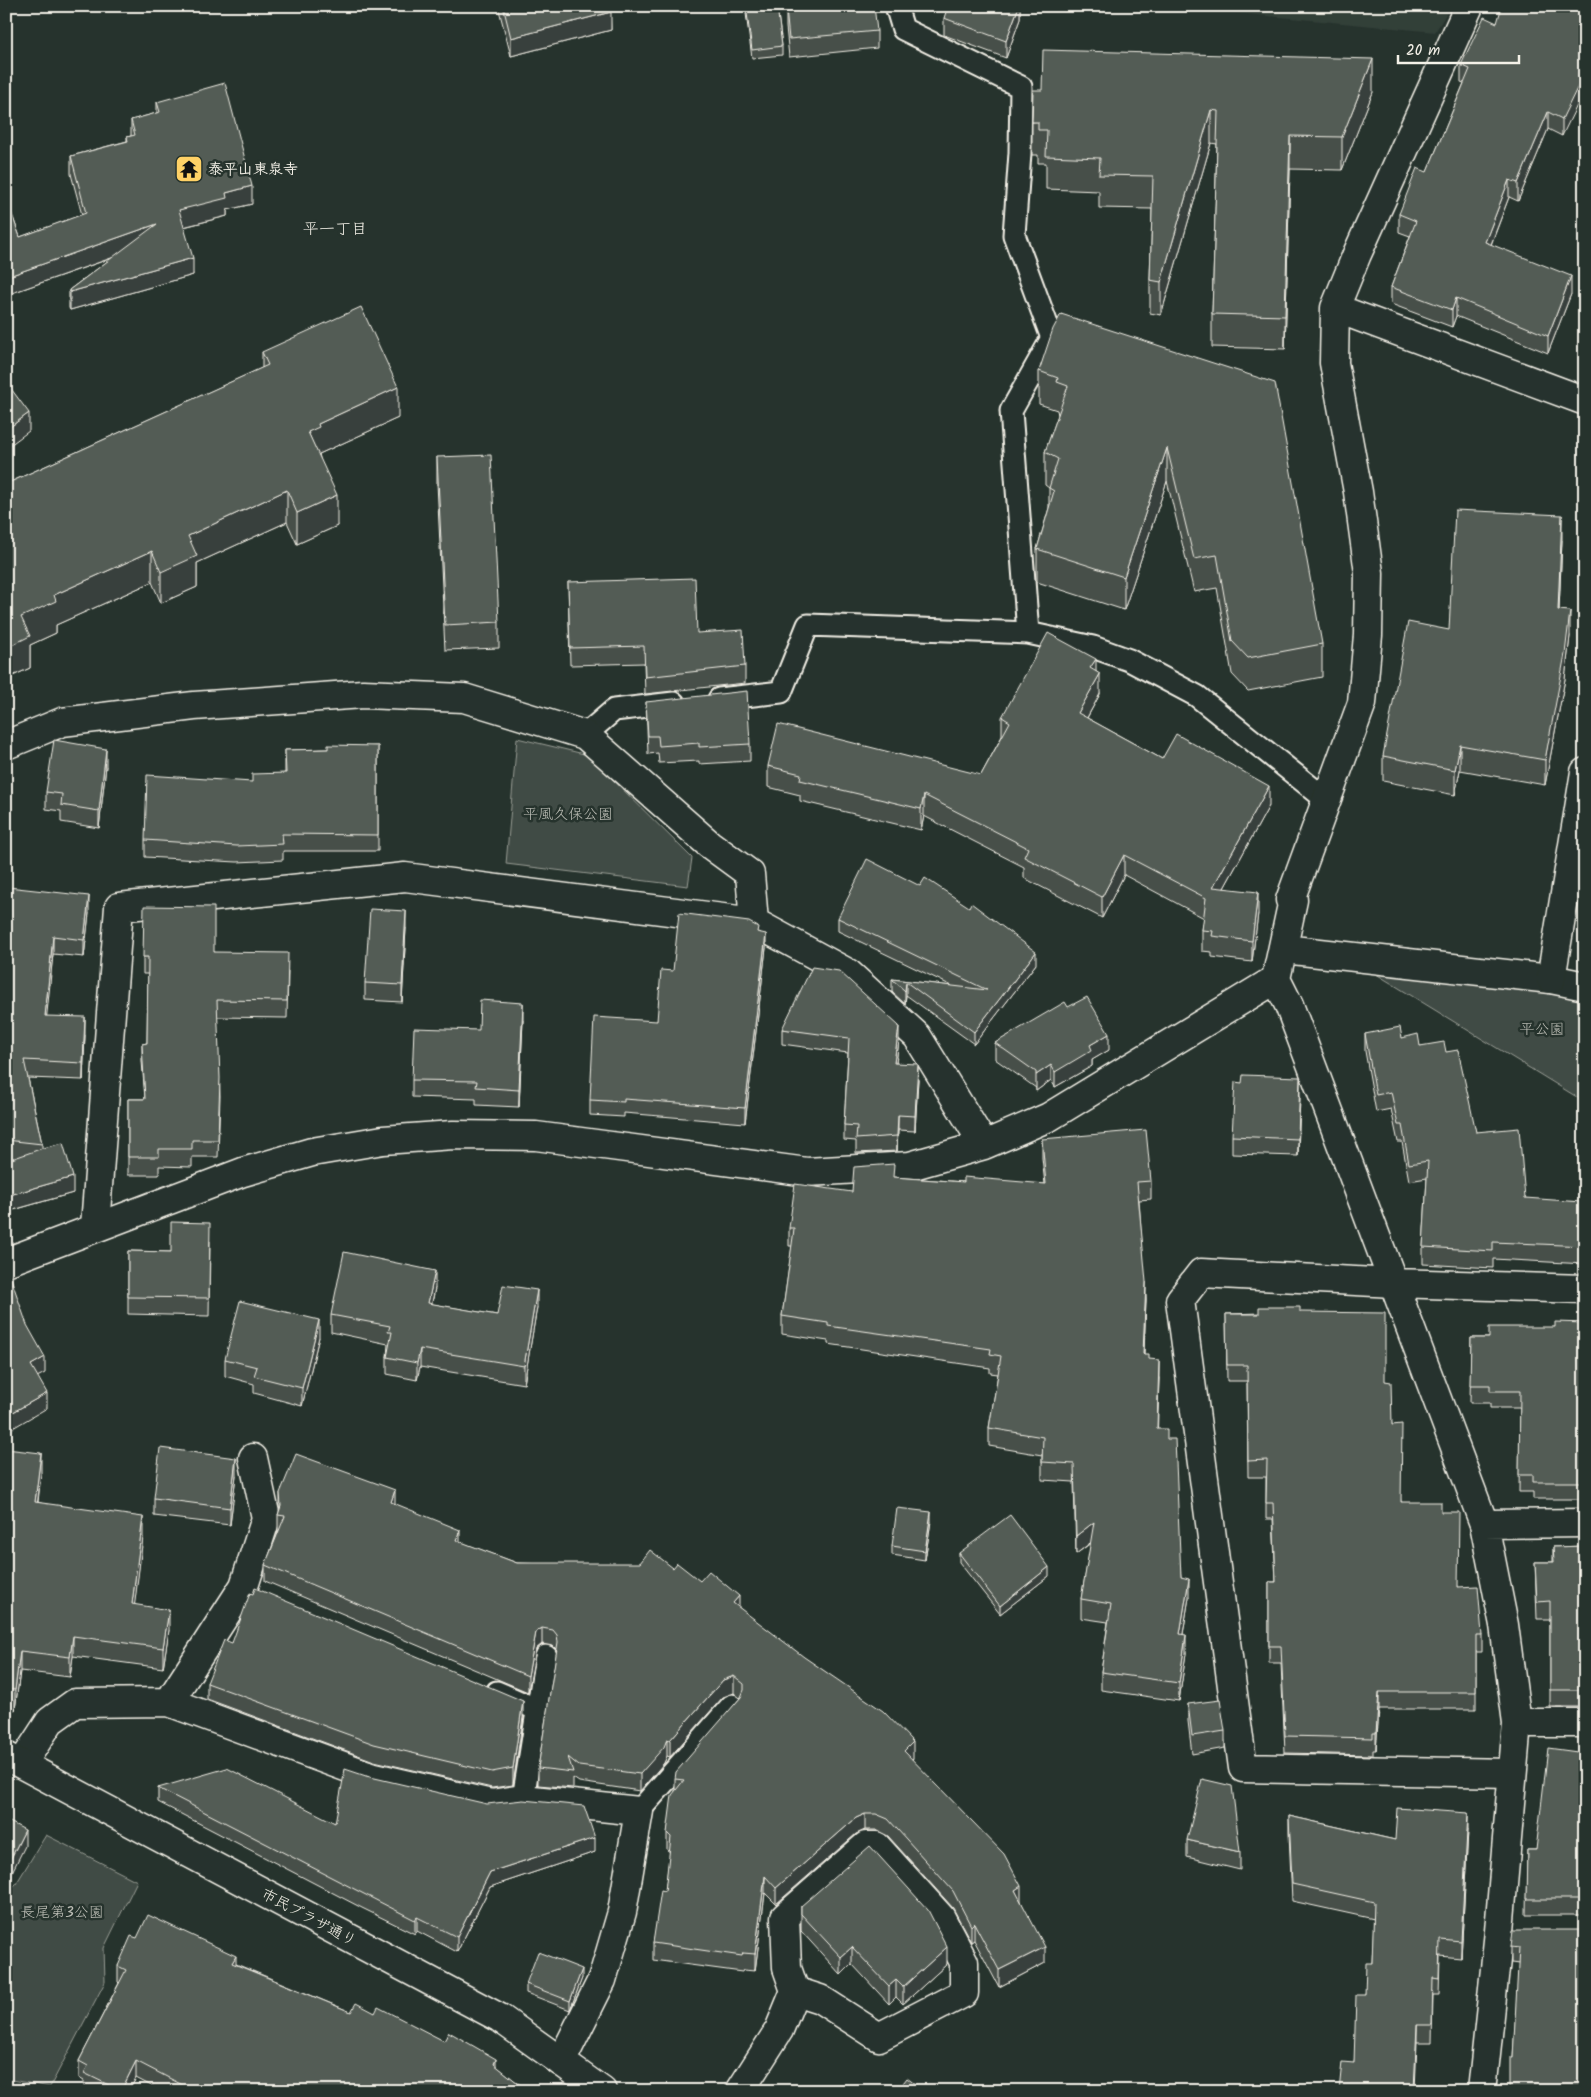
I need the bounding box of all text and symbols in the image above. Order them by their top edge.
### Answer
scale bar [1398,32,1520,64]
text: 20 m [1406,39,1440,63]
temple icon: 泰平山東泉寺 [174,154,204,184]
place label: 泰平山東泉寺 [208,158,298,182]
district label: 平一丁目 [303,217,367,242]
park label: 平風久保公園 [523,803,613,827]
park label: 平公園 [1519,1018,1565,1042]
street label: 市民プラザ通り [257,1883,361,1953]
park label: 長尾第3公園 [20,1901,104,1925]

